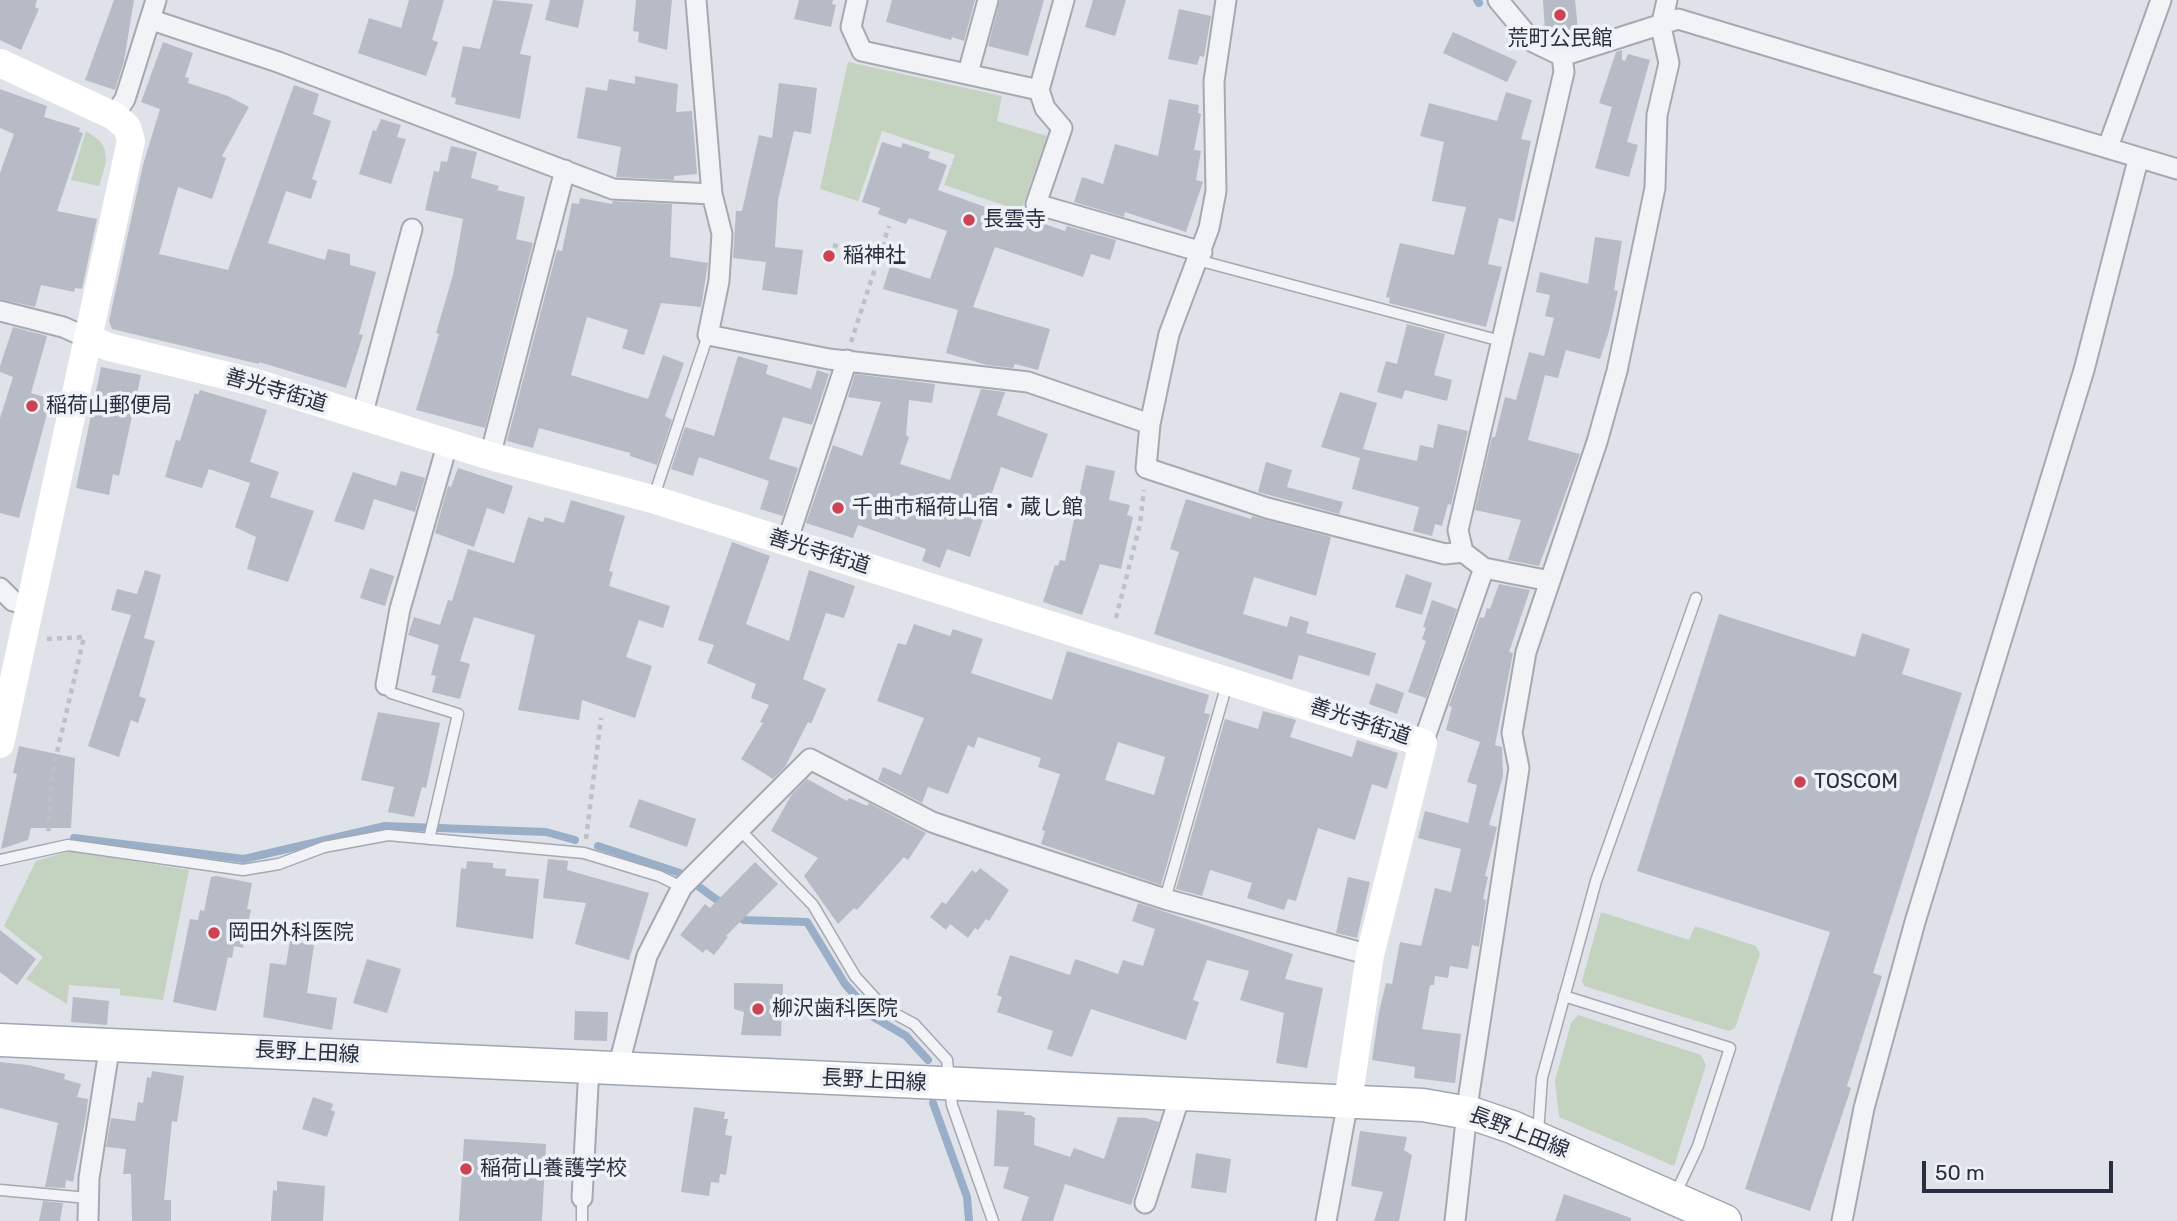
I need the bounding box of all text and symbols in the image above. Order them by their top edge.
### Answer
marker: 荒町公民館 [1552,7,1568,23]
place label: 荒町公民館 [1508,26,1612,52]
place label: 長雲寺 [983,207,1046,233]
marker: 長雲寺 [961,212,977,228]
place label: 稲神社 [843,243,906,269]
marker: 稲神社 [821,248,837,264]
street label: 善光寺街道 [222,364,330,418]
place label: 稲荷山郵便局 [46,393,172,419]
marker: 稲荷山郵便局 [24,398,40,414]
place label: 千曲市稲荷山宿・蔵し館 [852,495,1083,521]
marker: 千曲市稲荷山宿・蔵し館 [830,500,846,516]
street label: 善光寺街道 [765,525,873,579]
street label: 善光寺街道 [1306,694,1414,750]
place label: TOSCOM [1814,769,1898,795]
marker: TOSCOM [1792,774,1808,790]
place label: 岡田外科医院 [228,920,354,946]
marker: 岡田外科医院 [206,925,222,941]
place label: 柳沢歯科医院 [772,996,898,1022]
marker: 柳沢歯科医院 [750,1001,766,1017]
street label: 長野上田線 [254,1038,360,1068]
street label: 長野上田線 [821,1066,927,1096]
street label: 長野上田線 [1465,1102,1573,1164]
scale bar [1925,1148,2116,1192]
place label: 稲荷山養護学校 [480,1156,627,1182]
text: 50 m [1935,1160,1985,1185]
marker: 稲荷山養護学校 [458,1161,474,1177]

